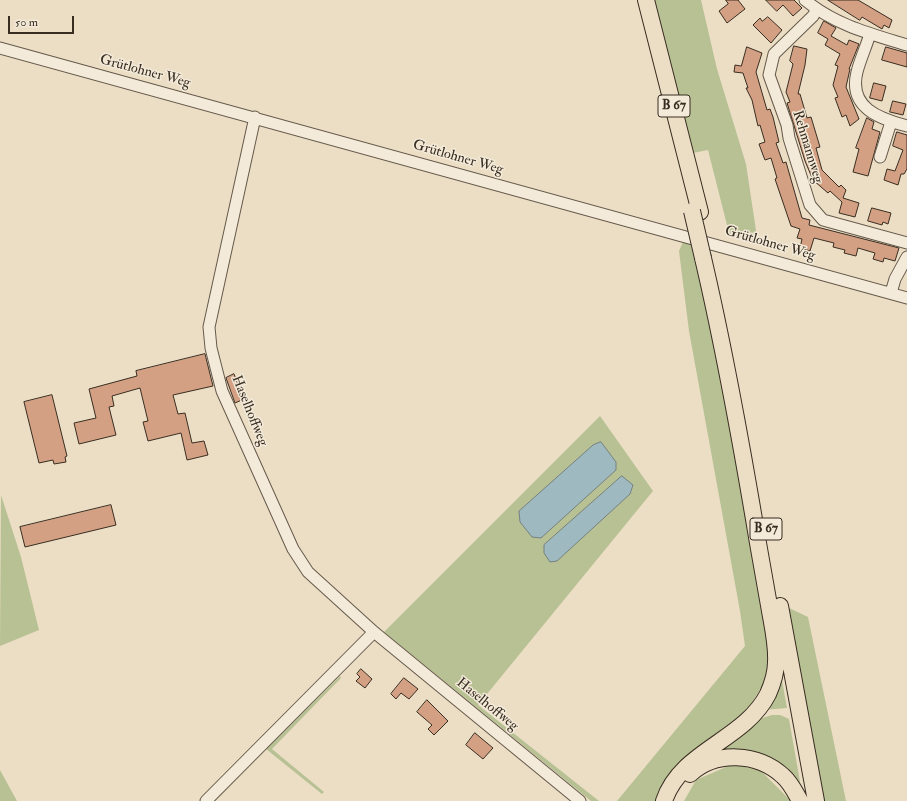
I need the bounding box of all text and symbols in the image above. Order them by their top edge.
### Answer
scale bar [10,8,76,34]
text: 50 m [15,15,38,30]
street label: Grütlohner Weg [98,52,192,92]
road number: B 67 [658,95,690,117]
street label: Rehmannweg [788,109,826,185]
street label: Grütlohner Weg [411,137,505,179]
street label: Grütlohner Weg [723,223,817,265]
street label: Haselhoffweg [227,373,271,449]
road number: B 67 [750,518,782,540]
street label: Haselhoffweg [453,675,521,735]

